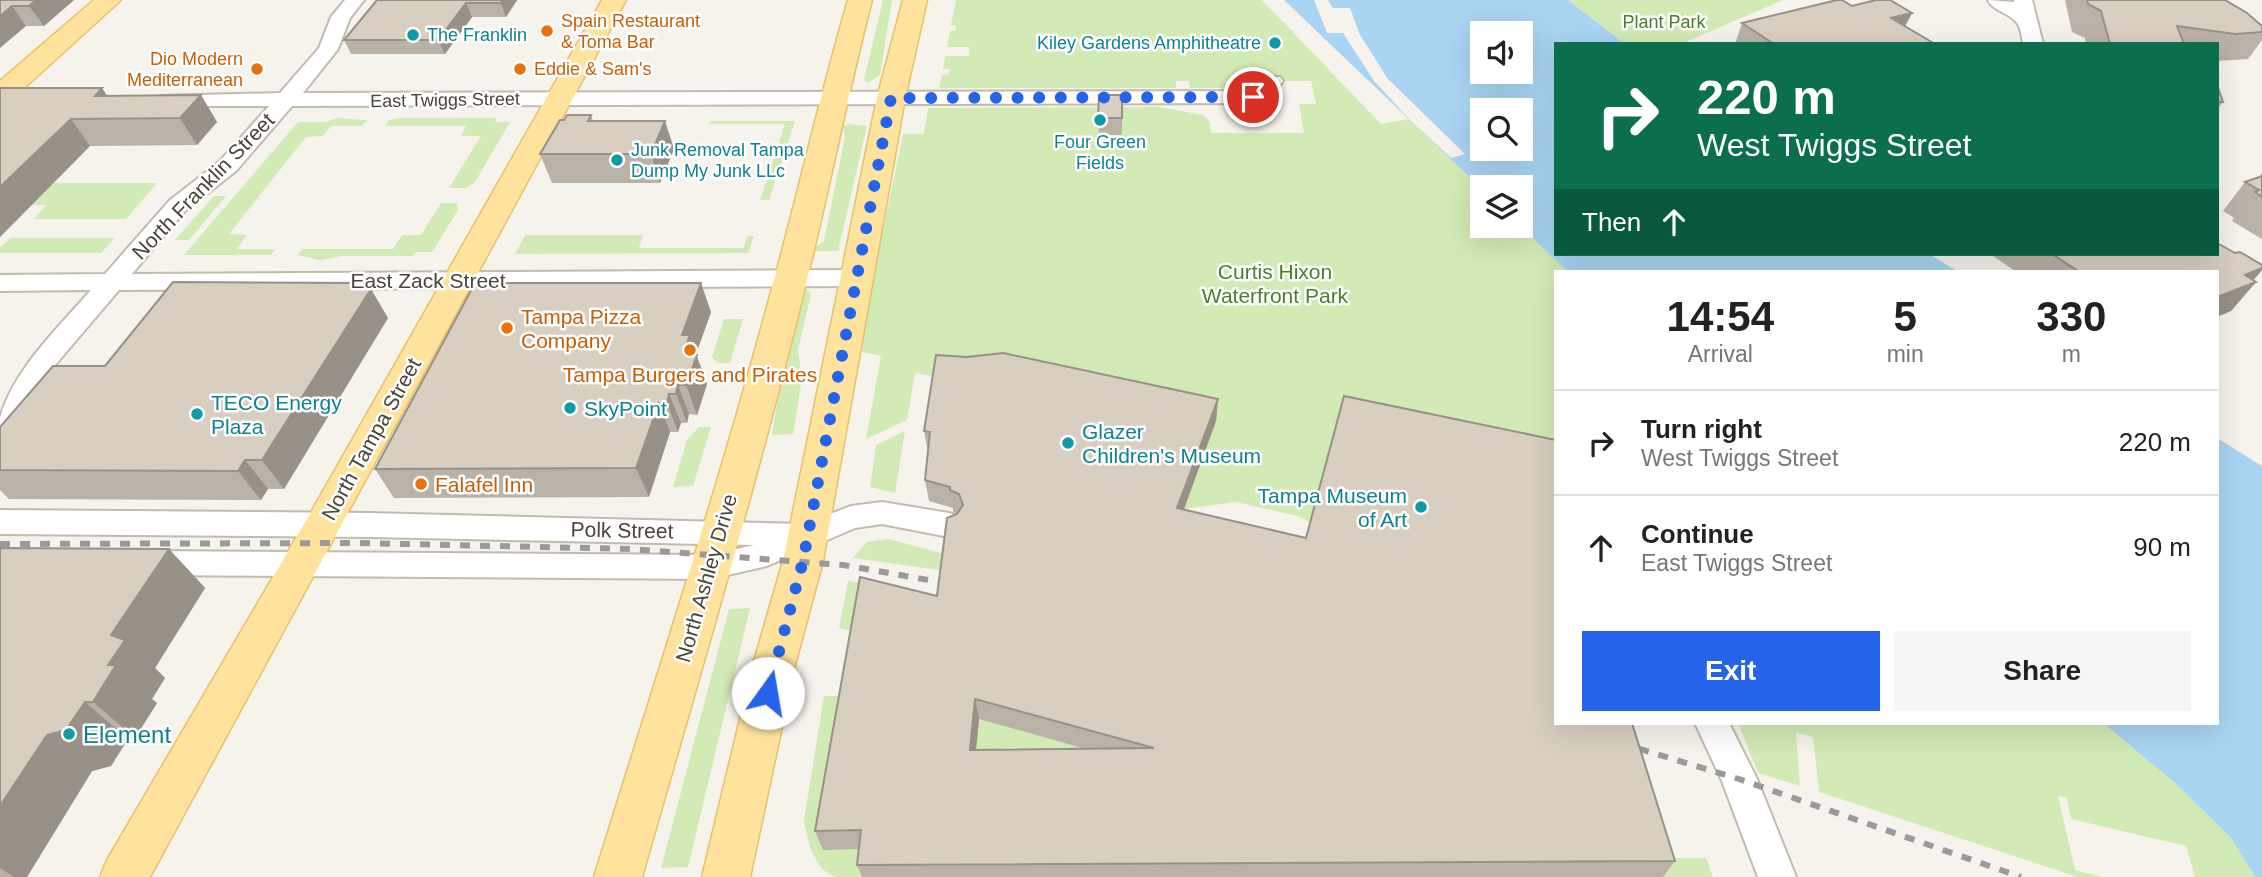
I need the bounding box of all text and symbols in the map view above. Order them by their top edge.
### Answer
place label: Spain Restaurant & Toma Bar [561,11,700,52]
park label: Plant Park [1622,12,1707,32]
map controls [1470,21,1533,238]
button: sound [1470,21,1533,84]
marker: Spain Restaurant & Toma Bar [539,23,555,39]
place label: The Franklin [427,25,527,45]
marker: The Franklin [405,27,421,43]
place label: Kiley Gardens Amphitheatre [1037,33,1261,53]
marker: Kiley Gardens Amphitheatre [1267,35,1283,51]
place label: Dio Modern Mediterranean [127,49,243,90]
place label: Eddie & Sam's [534,59,652,79]
marker: Dio Modern Mediterranean [249,61,265,77]
marker: Eddie & Sam's [512,61,528,77]
pin [1223,67,1283,127]
icon: right [1582,70,1673,161]
text: 220 m [1697,70,1836,124]
icon: arrive [1234,78,1272,116]
street label: East Twiggs Street [370,89,520,111]
button: search [1470,98,1533,161]
street label: North Franklin Street [127,108,279,264]
marker: Four Green Fields [1092,112,1108,128]
text: West Twiggs Street [1697,127,1971,163]
place label: Four Green Fields [1054,132,1146,173]
place label: Junk Removal Tampa Dump My Junk LLc [631,140,805,181]
marker: Junk Removal Tampa Dump My Junk LLc [609,152,625,168]
button: layers [1470,175,1533,238]
icon: ahead [1655,203,1693,241]
text: Then [1582,207,1641,237]
park label: Curtis Hixon Waterfront Park [1202,260,1349,307]
street label: East Zack Street [350,269,506,292]
text: 14:54 [1667,293,1774,340]
text: 5 [1893,293,1917,340]
text: 330 [2036,293,2106,340]
place label: Tampa Pizza Company [521,305,642,352]
marker: Tampa Pizza Company [499,320,515,336]
text: Arrival [1688,341,1753,367]
text: min [1887,341,1924,367]
text: m [2062,341,2081,367]
marker: Tampa Burgers and Pirates [682,342,698,358]
street label: North Tampa Street [317,354,425,524]
place label: Tampa Burgers and Pirates [563,363,817,386]
place label: TECO Energy Plaza [211,391,342,438]
place label: SkyPoint [584,397,667,420]
marker: SkyPoint [562,400,578,416]
marker: TECO Energy Plaza [189,406,205,422]
text: Turn right [1641,414,1762,444]
place label: Glazer Children's Museum [1082,420,1261,467]
icon: right [1582,424,1620,462]
text: 220 m [2119,427,2191,457]
marker: Glazer Children's Museum [1060,435,1076,451]
text: West Twiggs Street [1641,445,1838,471]
place label: Falafel Inn [435,473,533,496]
marker: Falafel Inn [413,476,429,492]
place label: Tampa Museum of Art [1258,484,1407,531]
street label: North Ashley Drive [671,491,741,665]
marker: Tampa Museum of Art [1413,499,1429,515]
street label: Polk Street [570,518,674,542]
text: Continue [1641,519,1754,549]
icon: ahead [1582,529,1620,567]
text: 90 m [2133,532,2191,562]
text: East Twiggs Street [1641,550,1832,576]
button: Exit [1582,631,1880,711]
button: Share [1894,631,2191,711]
position arrow [731,656,805,730]
place label: Element [83,721,171,748]
marker: Element [61,726,77,742]

